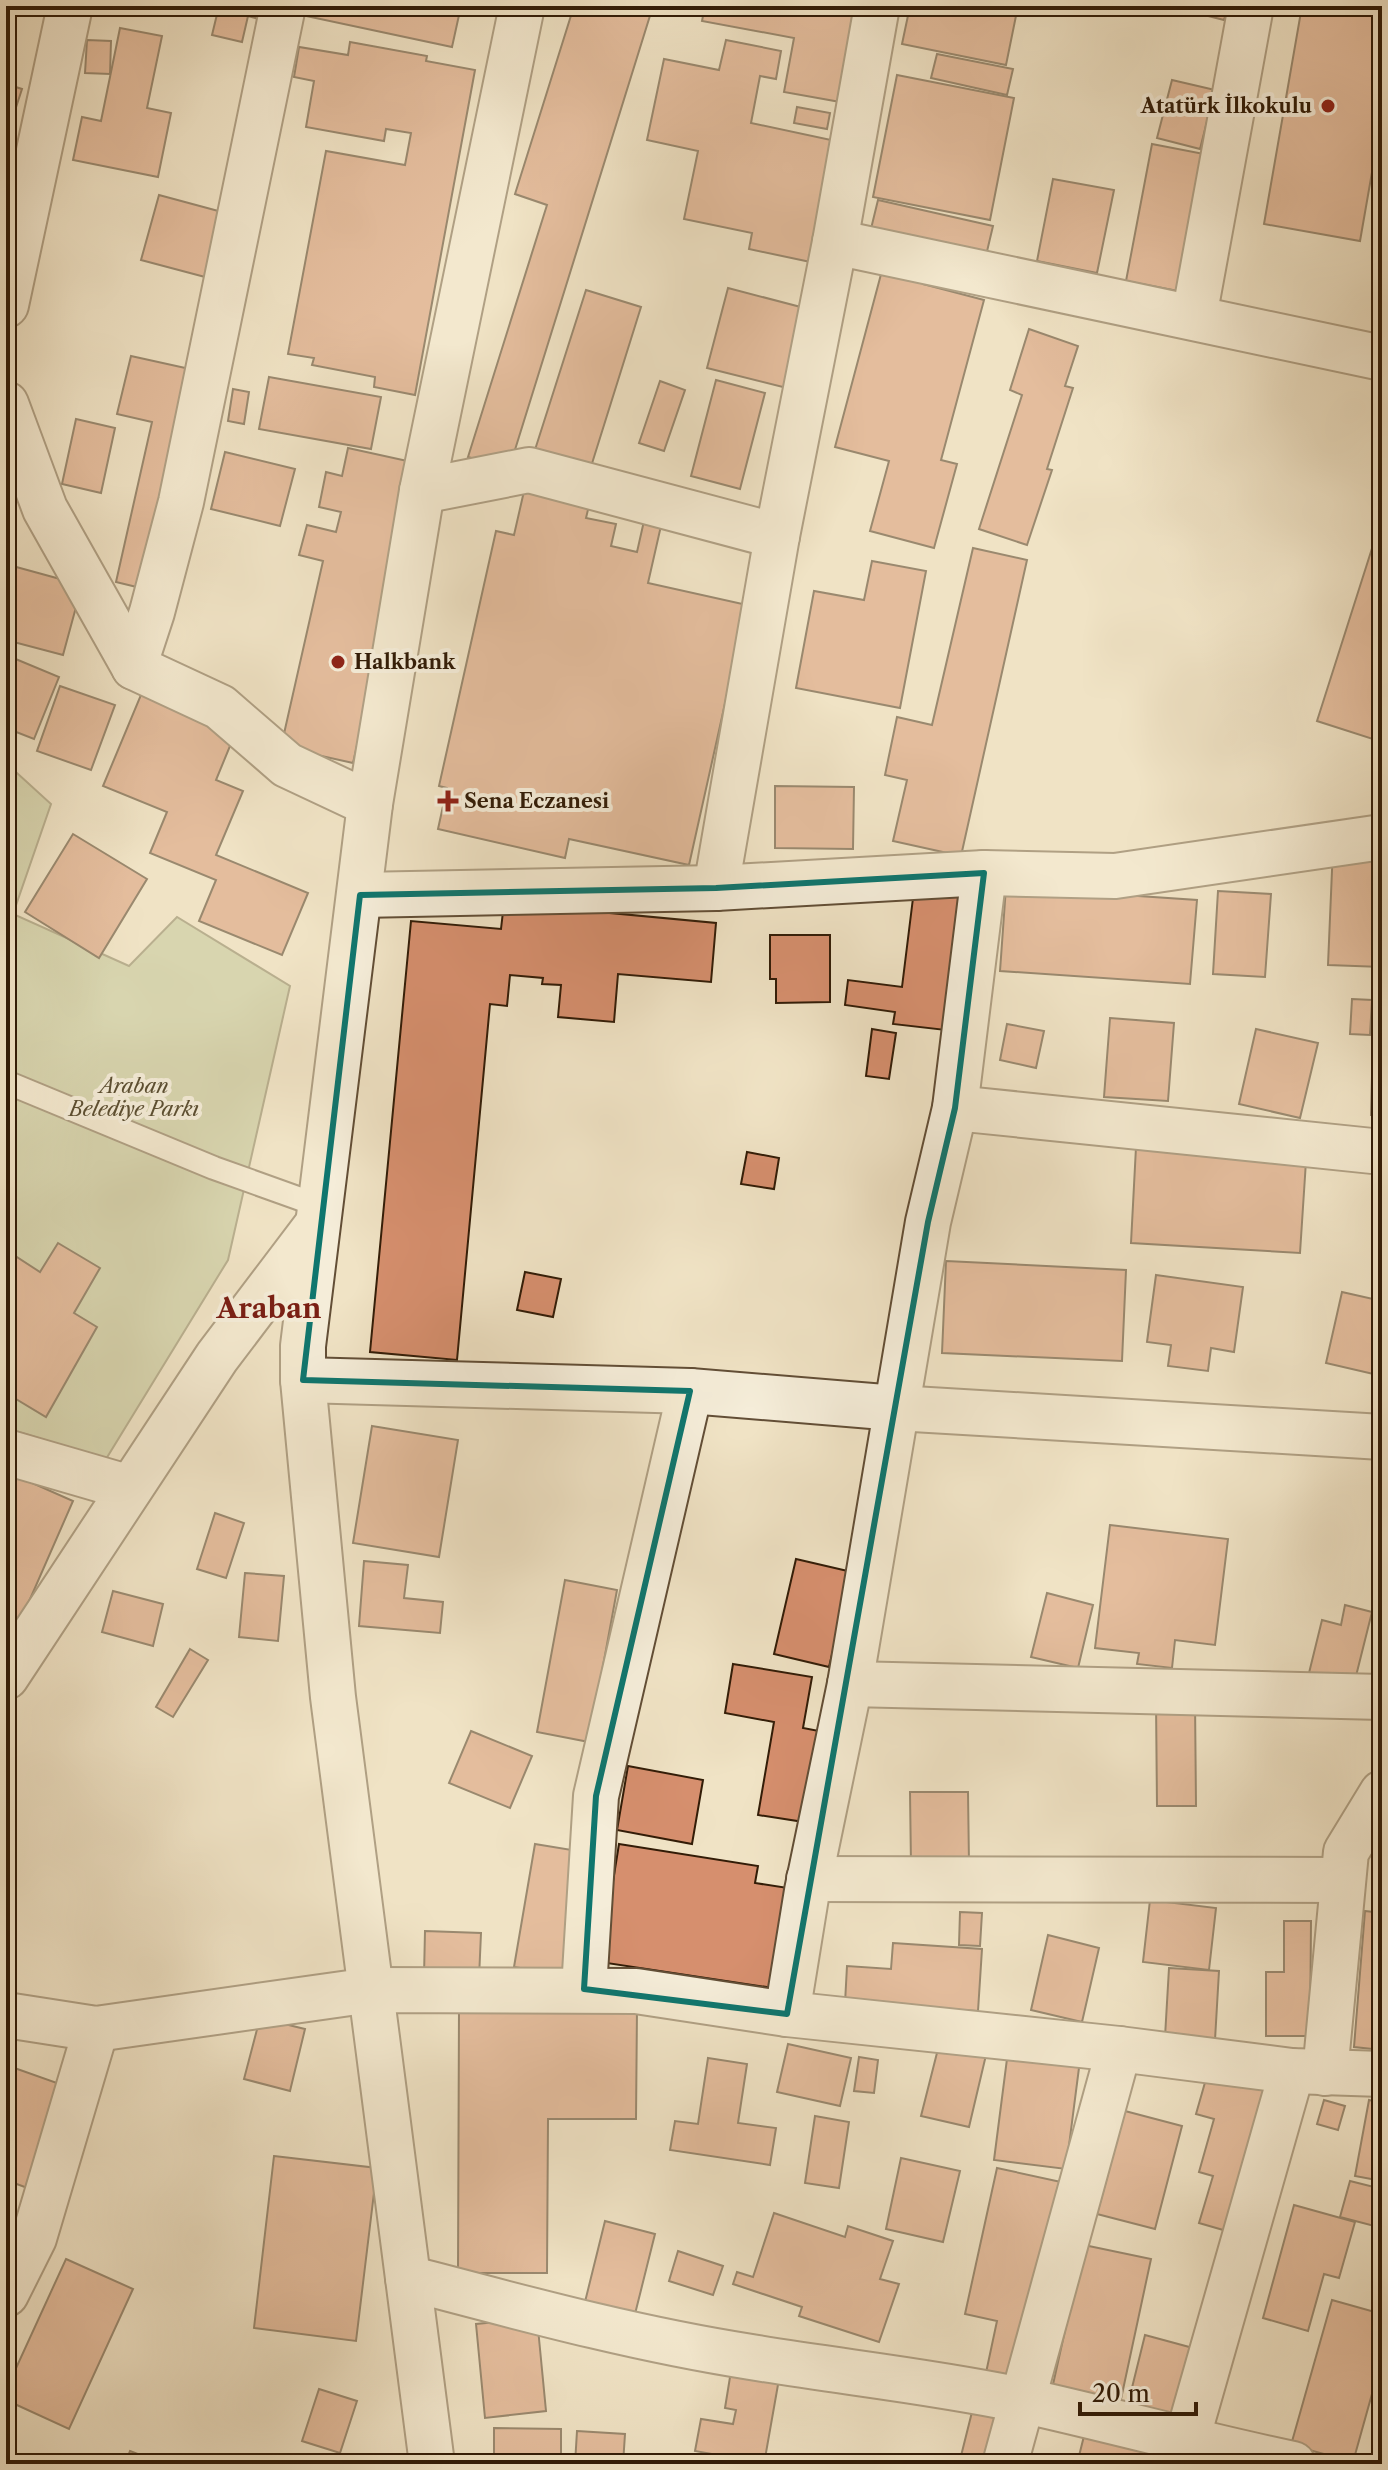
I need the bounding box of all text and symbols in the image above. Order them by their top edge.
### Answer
place label: Atatürk İlkokulu [1140,93,1312,118]
marker: Atatürk İlkokulu [1319,97,1337,115]
place label: Halkbank [354,650,456,674]
marker: Halkbank [329,653,347,671]
place label: Sena Eczanesi [464,789,609,813]
marker: Sena Eczanesi [439,792,457,810]
park label: Araban Belediye Parkı [67,1074,199,1121]
district label: Araban [216,1291,321,1325]
scale bar [1080,2366,1196,2416]
text: 20 m [1092,2379,1150,2408]

